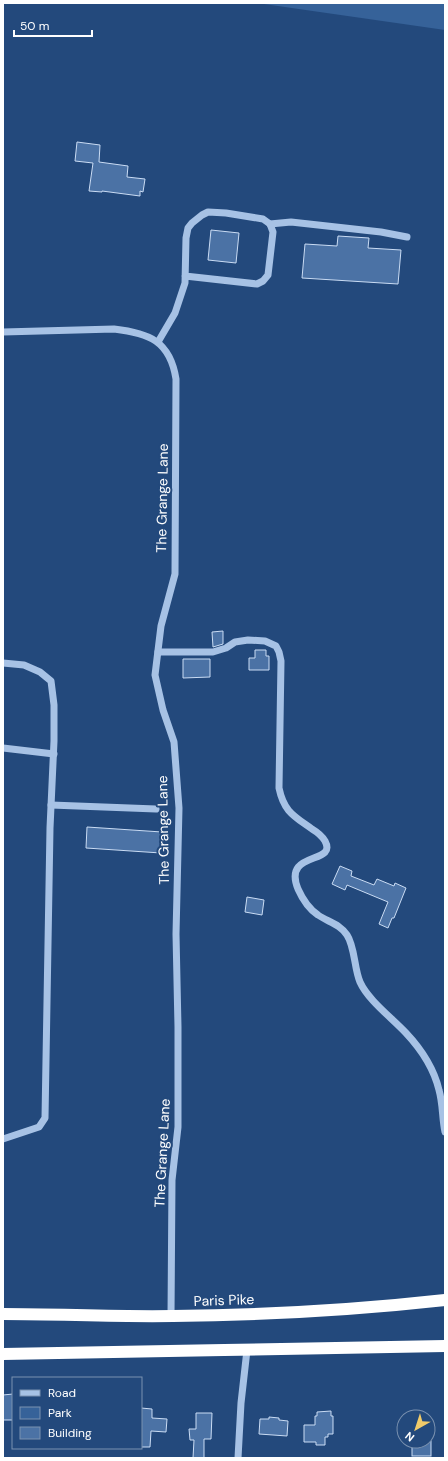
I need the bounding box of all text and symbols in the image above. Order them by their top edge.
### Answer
scale bar [14,12,92,38]
text: 50 m [20,18,49,34]
street label: The Grange Lane [152,443,172,553]
street label: The Grange Lane [153,775,173,885]
street label: The Grange Lane [150,1098,174,1208]
street label: Paris Pike [193,1290,255,1310]
legend [12,1377,142,1449]
text: Road [48,1385,76,1401]
text: Park [48,1405,72,1421]
north arrow [396,1409,436,1449]
text: Building [48,1425,92,1441]
text: N [402,1429,417,1445]

